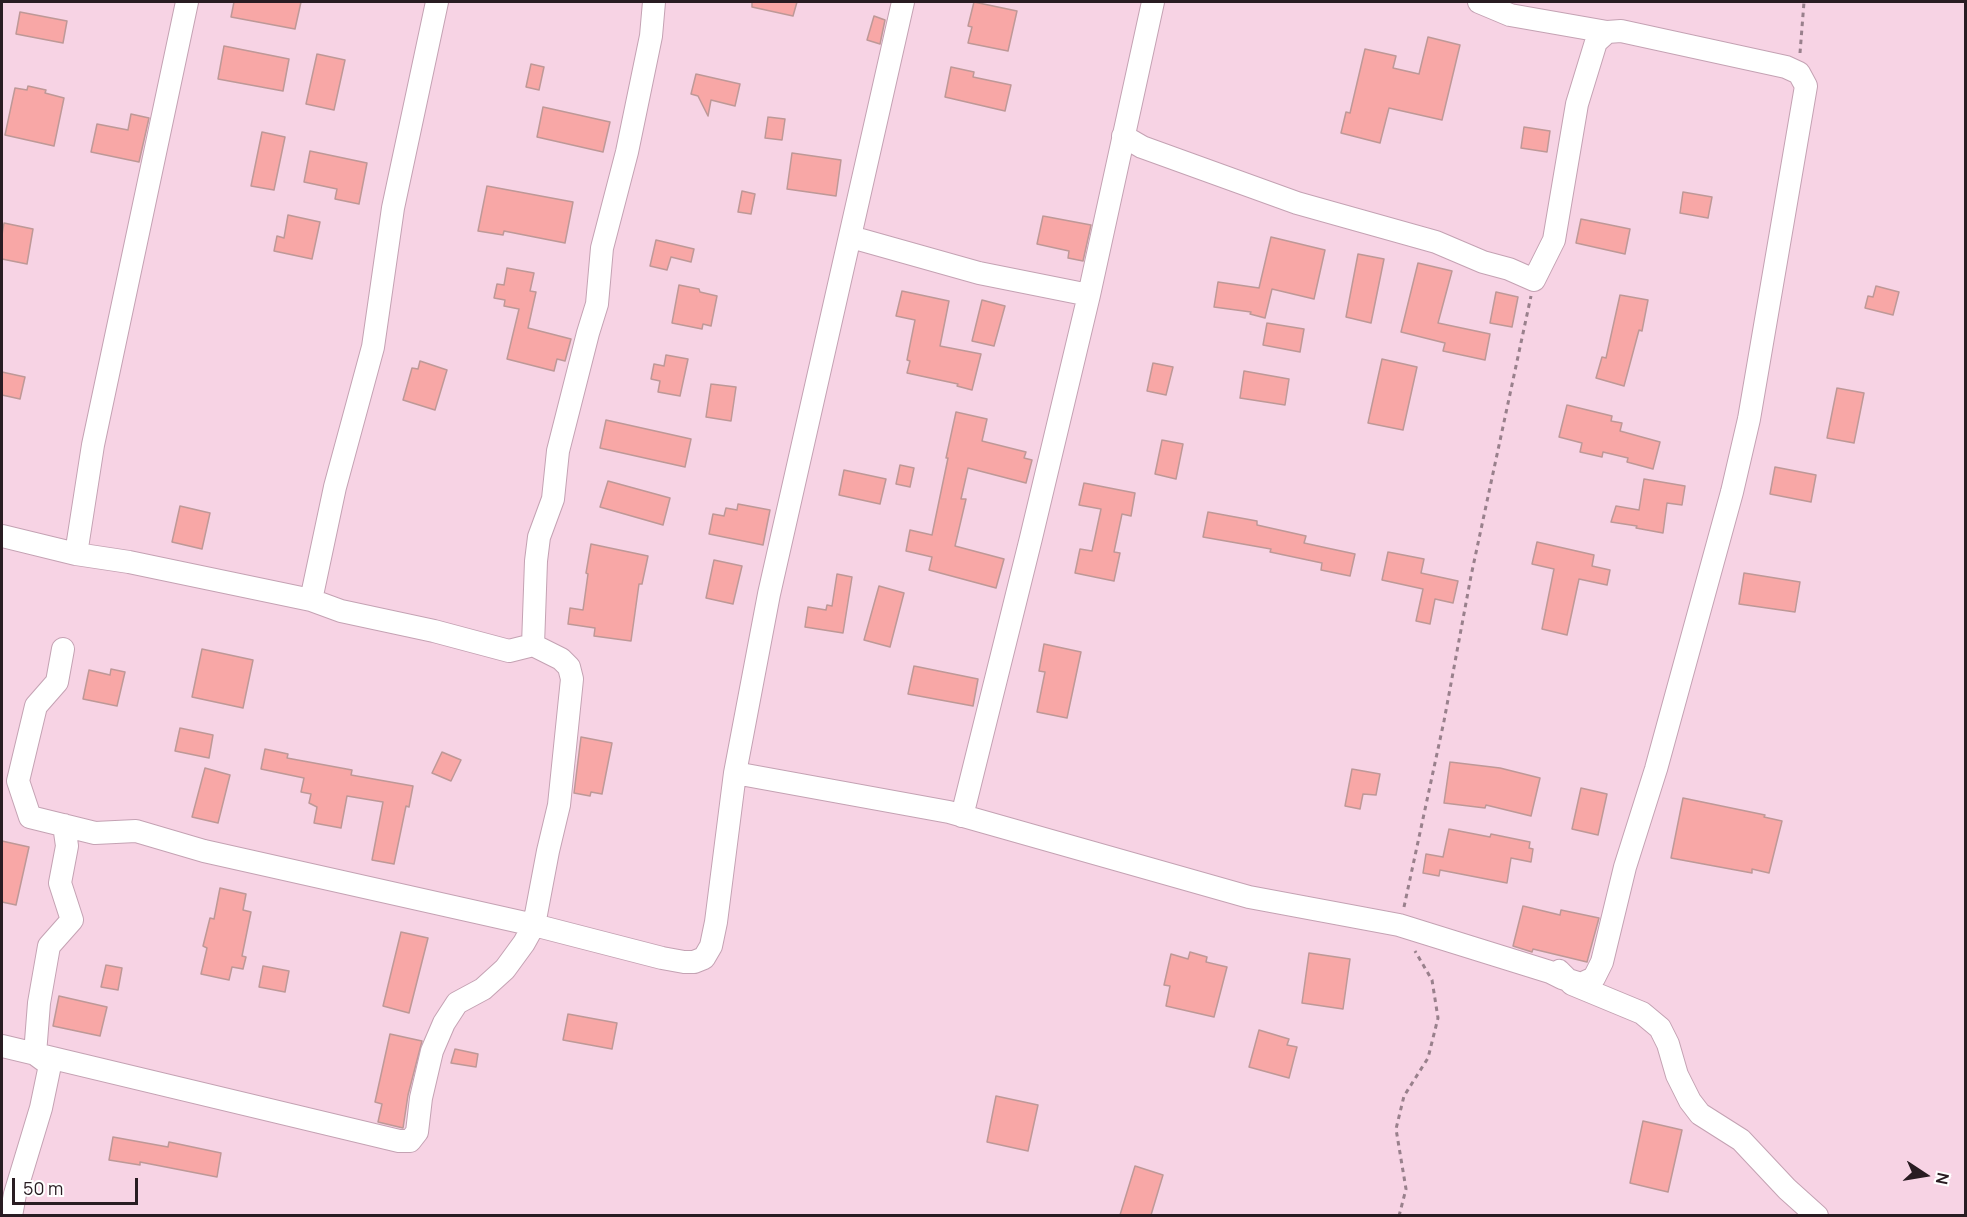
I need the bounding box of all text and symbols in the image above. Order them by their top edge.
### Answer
north arrow [1895,1145,1955,1205]
scale bar [15,1166,141,1204]
text: N [1931,1171,1955,1187]
text: 50 m [23,1176,63,1200]

